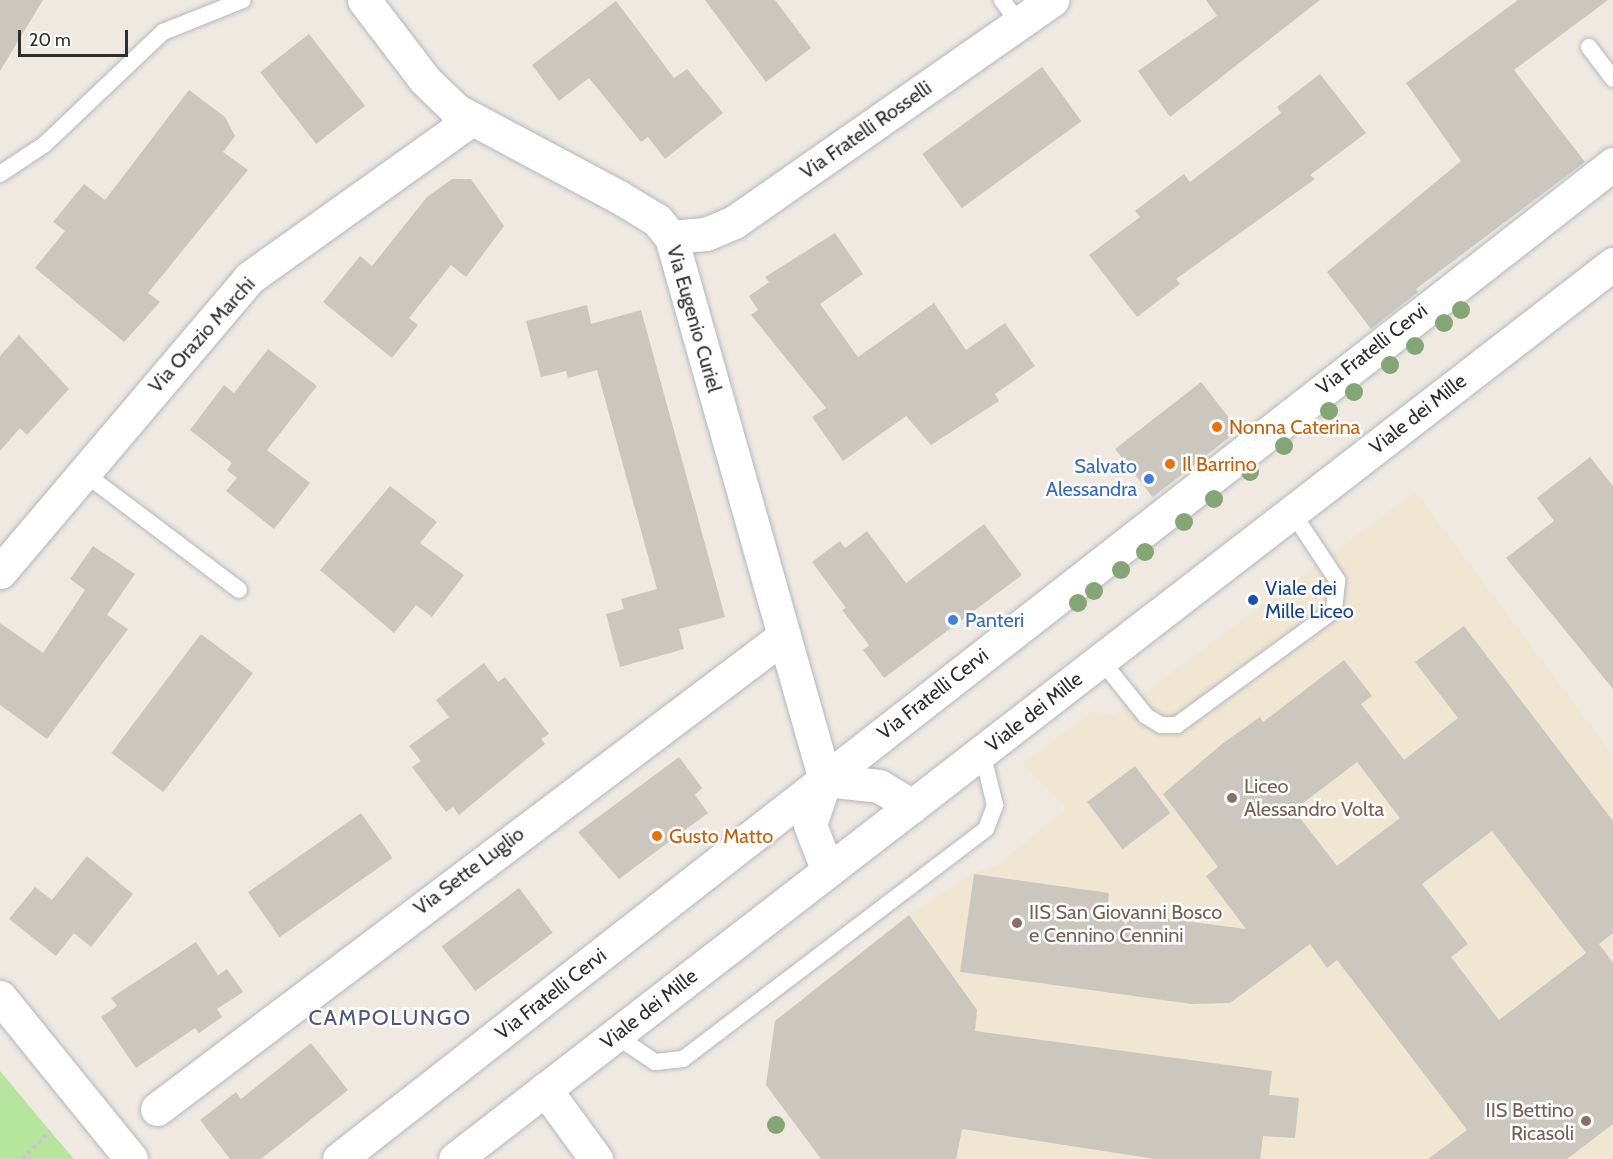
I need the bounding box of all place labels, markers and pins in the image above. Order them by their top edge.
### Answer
place label: Nonna Caterina [1229,415,1360,439]
marker: Nonna Caterina [1210,420,1224,434]
place label: Il Barrino [1182,452,1257,476]
place label: Salvato Alessandra [1046,455,1137,502]
marker: Il Barrino [1163,457,1177,471]
marker: Salvato Alessandra [1142,472,1156,486]
place label: Viale dei Mille Liceo [1265,576,1354,623]
marker: Viale dei Mille Liceo [1246,593,1260,607]
place label: Panteri [965,608,1024,632]
marker: Panteri [946,613,960,627]
place label: Liceo Alessandro Volta [1244,774,1384,821]
marker: Liceo Alessandro Volta [1225,791,1239,805]
place label: Gusto Matto [669,824,773,848]
marker: Gusto Matto [650,829,664,843]
place label: IIS San Giovanni Bosco e Cennino Cennini [1029,900,1222,947]
marker: IIS San Giovanni Bosco e Cennino Cennini [1010,916,1024,930]
place label: IIS Bettino Ricasoli [1486,1098,1574,1145]
marker: IIS Bettino Ricasoli [1579,1114,1593,1128]

